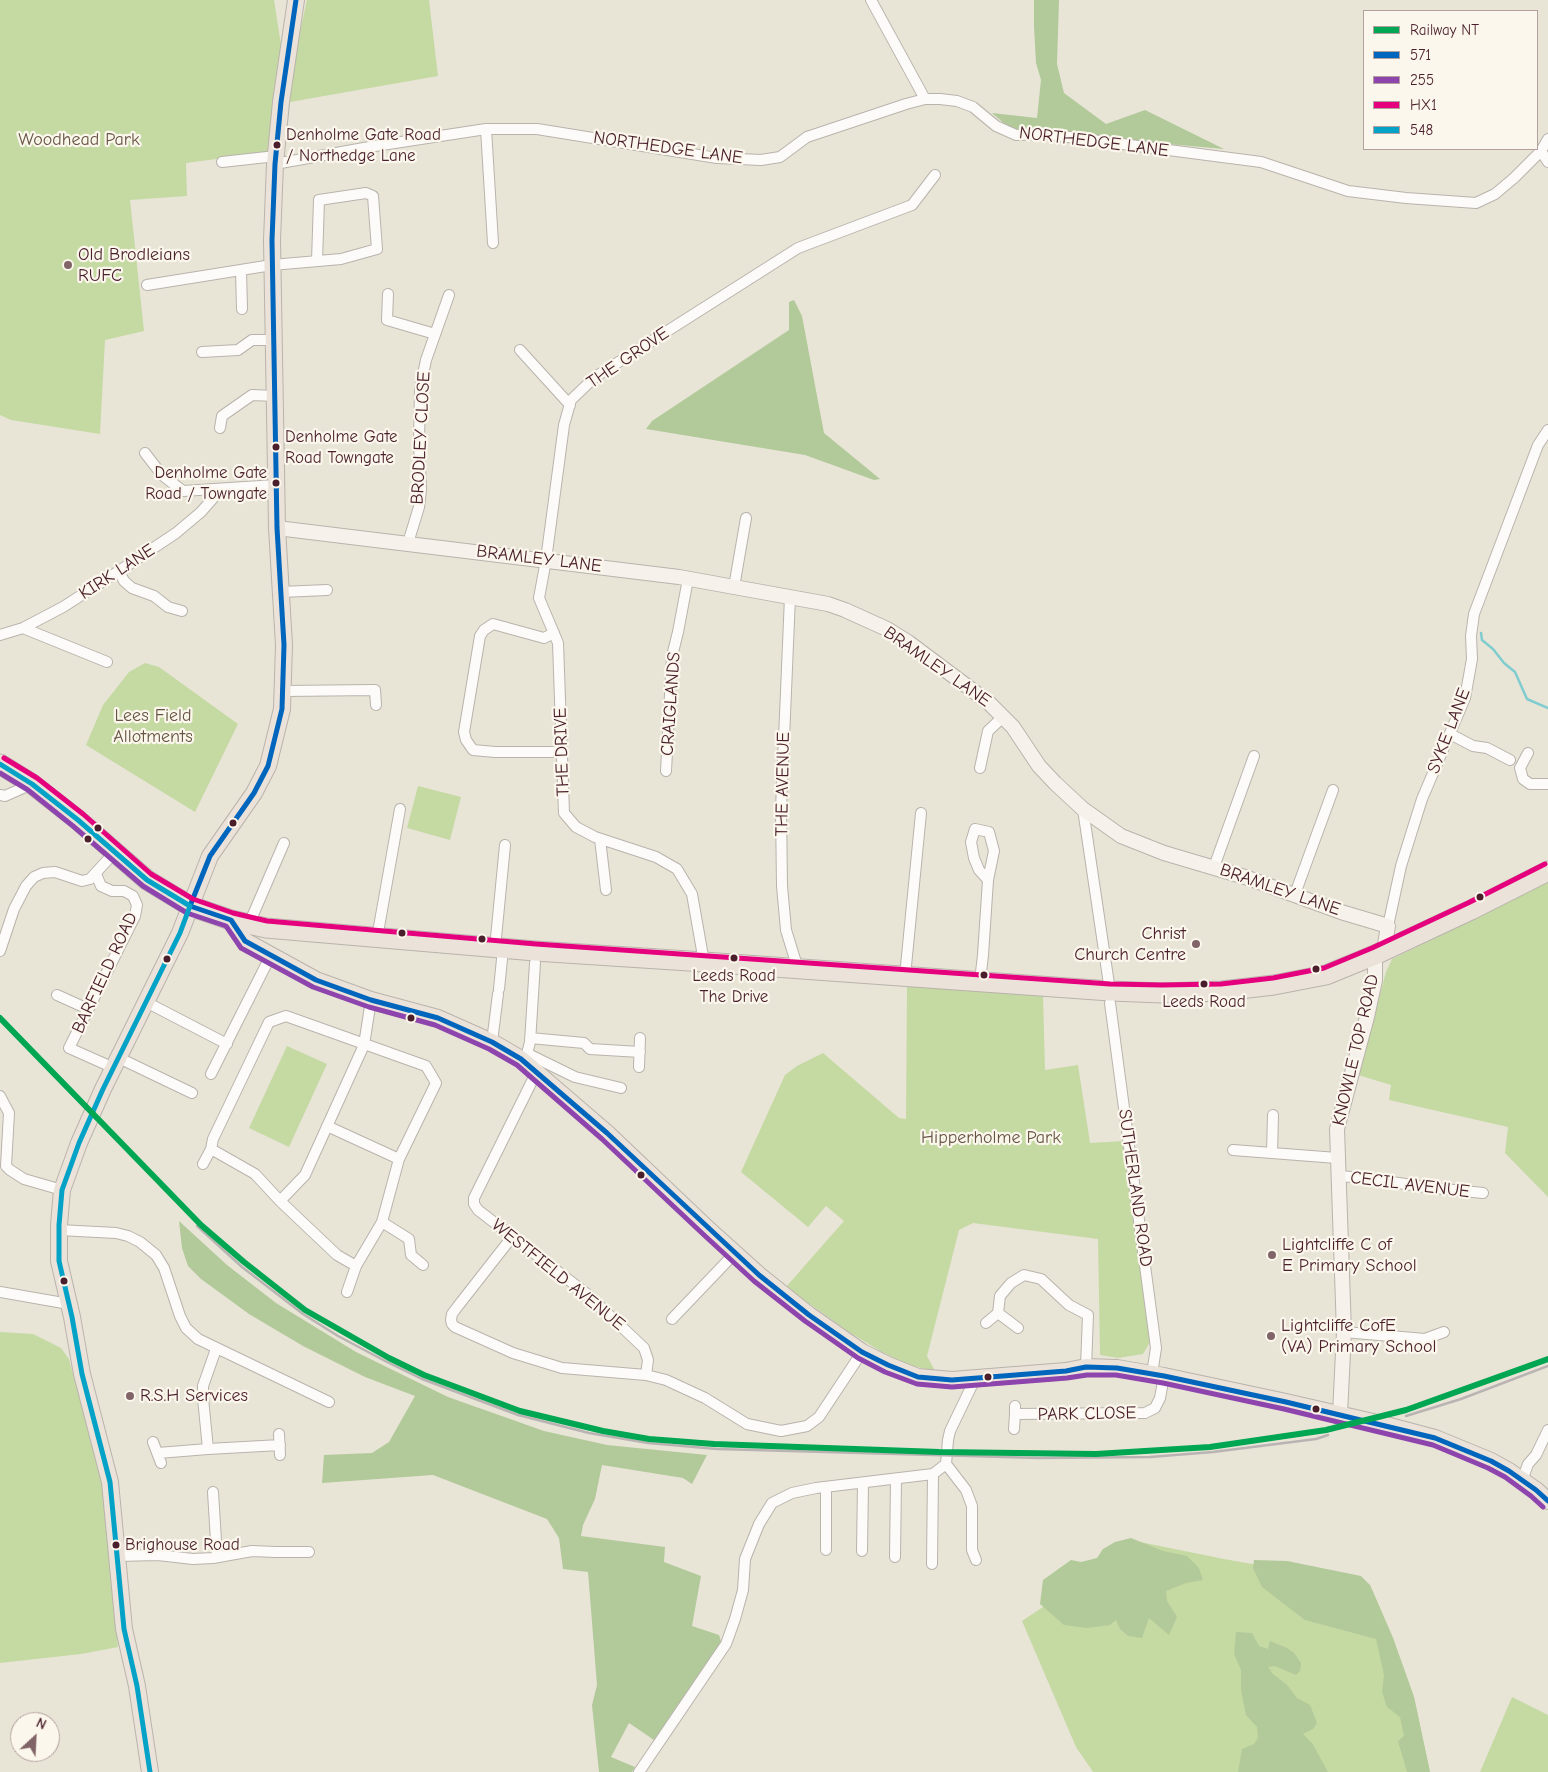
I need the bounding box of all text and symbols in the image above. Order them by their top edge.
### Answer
legend [1363,10,1538,150]
text: Railway NT [1410,21,1479,39]
text: 571 [1410,46,1431,64]
text: 255 [1410,71,1434,89]
text: HX1 [1410,96,1437,114]
text: 548 [1410,121,1433,139]
street label: NORTHEDGE LANE [1018,122,1170,162]
place label: Denholme Gate Road / Northedge Lane [286,125,441,165]
street label: NORTHEDGE LANE [592,127,744,169]
park label: Woodhead Park [18,129,140,151]
marker: Denholme Gate Road / Northedge Lane [272,140,282,150]
place label: Old Brodleians RUFC [78,244,190,286]
marker: Old Brodleians RUFC [62,259,74,271]
street label: THE GROVE [583,323,673,393]
street label: BRODLEY CLOSE [407,371,435,505]
place label: Denholme Gate Road Towngate [285,427,398,467]
marker: Denholme Gate Road Towngate [271,442,281,452]
place label: Denholme Gate Road / Towngate [145,463,267,503]
marker: Denholme Gate Road / Towngate [271,478,281,488]
street label: KIRK LANE [75,539,159,605]
street label: BRAMLEY LANE [475,541,603,577]
street label: BRAMLEY LANE [879,622,995,712]
street label: CRAIGLANDS [657,651,685,757]
street label: SYKE LANE [1423,685,1475,777]
park label: Lees Field Allotments [113,705,193,748]
street label: THE DRIVE [550,707,574,797]
street label: THE AVENUE [771,732,795,836]
unlabelled marker [228,818,238,828]
unlabelled marker [93,823,103,833]
unlabelled marker [83,834,93,844]
street label: BRAMLEY LANE [1217,859,1343,921]
unlabelled marker [1475,892,1485,902]
street label: BARFIELD ROAD [68,909,142,1037]
place label: Christ Church Centre [1074,923,1186,966]
unlabelled marker [397,928,407,938]
unlabelled marker [477,934,487,944]
marker: Christ Church Centre [1190,938,1202,950]
marker: Leeds Road The Drive [729,953,739,963]
unlabelled marker [162,954,172,964]
unlabelled marker [1311,964,1321,974]
place label: Leeds Road The Drive [692,966,776,1006]
unlabelled marker [979,970,989,980]
street label: KNOWLE TOP ROAD [1328,972,1384,1128]
marker: Leeds Road [1199,979,1209,989]
place label: Leeds Road [1162,992,1246,1012]
unlabelled marker [406,1013,416,1023]
street label: SUTHERLAND ROAD [1113,1108,1157,1268]
park label: Hipperholme Park [921,1127,1061,1149]
street label: CECIL AVENUE [1349,1167,1471,1203]
unlabelled marker [636,1170,646,1180]
street label: WESTFIELD AVENUE [487,1214,629,1336]
place label: Lightcliffe C of E Primary School [1282,1234,1417,1276]
marker: Lightcliffe C of E Primary School [1266,1249,1278,1261]
unlabelled marker [59,1276,69,1286]
place label: Lightcliffe CofE (VA) Primary School [1281,1315,1436,1358]
marker: Lightcliffe CofE (VA) Primary School [1265,1330,1277,1342]
unlabelled marker [983,1372,993,1382]
place label: R.S.H Services [140,1385,248,1407]
marker: R.S.H Services [124,1390,136,1402]
street label: PARK CLOSE [1038,1402,1136,1426]
unlabelled marker [1311,1404,1321,1414]
place label: Brighouse Road [125,1535,240,1555]
marker: Brighouse Road [111,1540,121,1550]
north arrow [10,1712,60,1762]
text: N [33,1714,49,1733]

